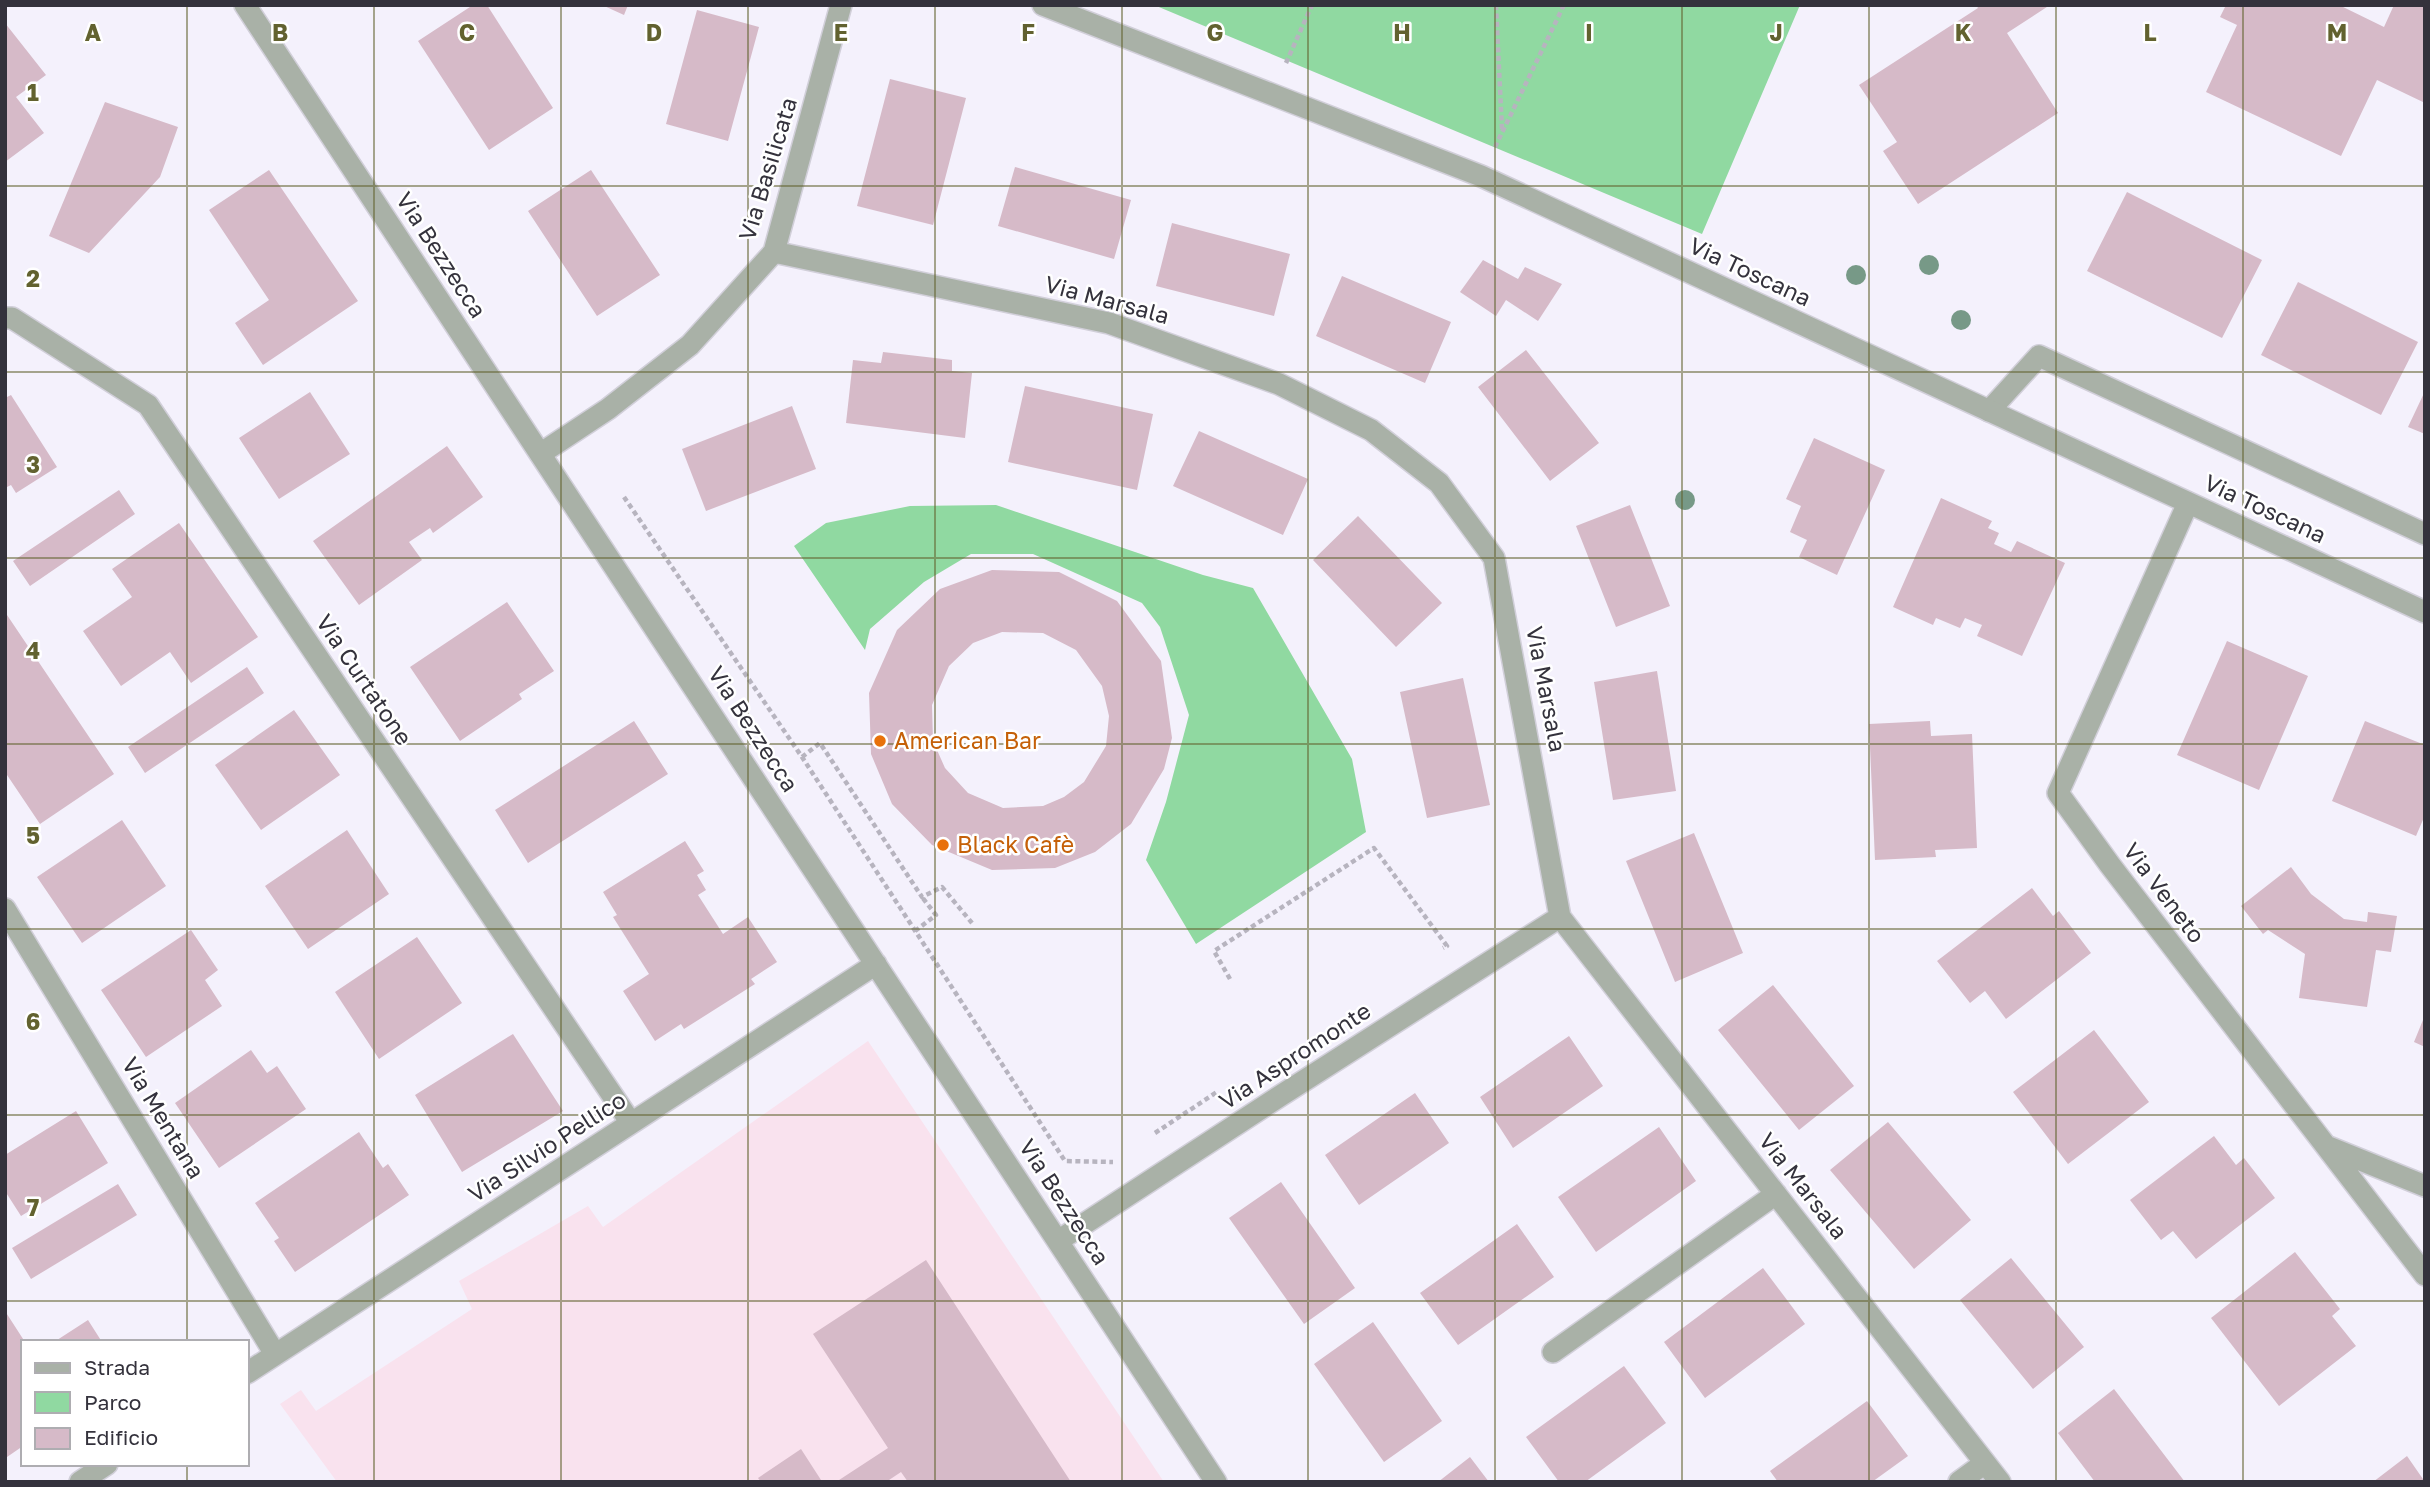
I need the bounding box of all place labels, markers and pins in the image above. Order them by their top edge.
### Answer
place label: American Bar [894,726,1041,754]
marker: American Bar [872,733,888,749]
place label: Black Cafè [957,830,1074,858]
marker: Black Cafè [935,837,951,853]

